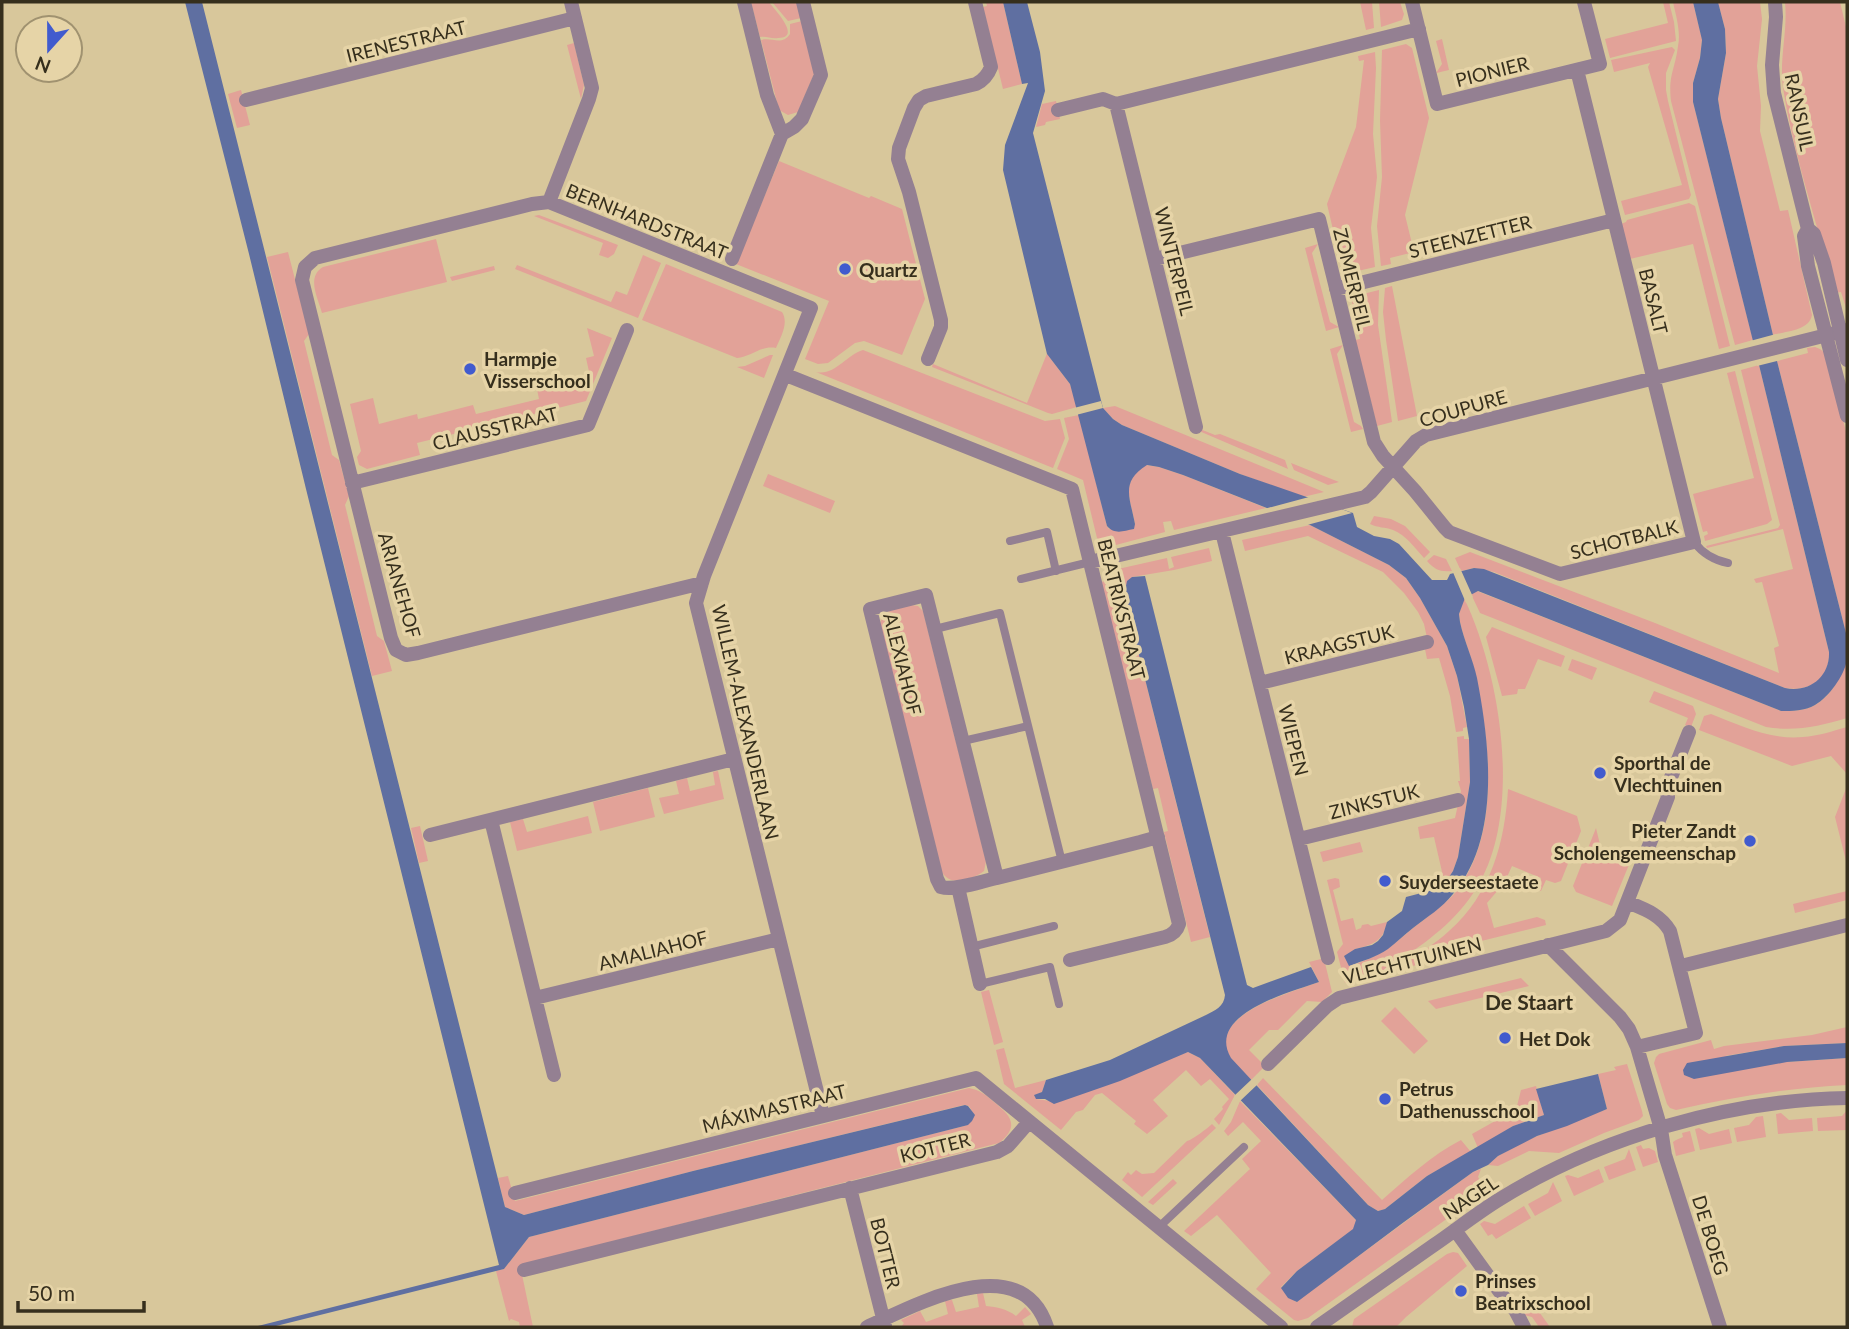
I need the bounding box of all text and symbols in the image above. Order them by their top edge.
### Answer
north arrow [14,14,84,84]
street label: IRENESTRAAT [344,15,468,67]
street label: PIONIER [1453,51,1531,91]
text: N [32,52,54,79]
street label: RANSUIL [1781,71,1819,153]
street label: BERNHARDSTRAAT [563,178,731,264]
street label: WINTERPEIL [1150,204,1200,318]
street label: STEENZETTER [1406,210,1534,262]
street label: ZOMERPEIL [1329,226,1377,333]
place label: Quartz [859,258,918,281]
marker: Quartz [837,261,853,277]
street label: BASALT [1635,266,1673,336]
place label: Harmpje Visserschool [483,347,591,392]
marker: Harmpje Visserschool [462,361,478,377]
street label: COUPURE [1417,385,1509,431]
street label: CLAUSSTRAAT [430,401,560,455]
street label: SCHOTBALK [1568,514,1681,564]
street label: ARIANEHOF [374,529,426,641]
street label: BEATRIXSTRAAT [1093,536,1151,682]
street label: WILLEM-ALEXANDERLAAN [708,602,784,842]
street label: ALEXIAHOF [879,610,927,718]
street label: KRAAGSTUK [1282,619,1396,669]
street label: WIEPEN [1274,702,1314,778]
place label: Sporthal de Vlechttuinen [1613,751,1722,796]
marker: Sporthal de Vlechttuinen [1592,765,1608,781]
street label: ZINKSTUK [1327,779,1422,823]
place label: Pieter Zandt Scholengemeenschap [1554,819,1736,864]
marker: Pieter Zandt Scholengemeenschap [1742,833,1758,849]
place label: Suyderseestaete [1399,870,1539,893]
marker: Suyderseestaete [1377,873,1393,889]
street label: AMALIAHOF [596,925,710,975]
street label: VLECHTTUINEN [1340,932,1484,988]
district label: De Staart [1485,989,1573,1014]
place label: Het Dok [1519,1027,1591,1050]
marker: Het Dok [1497,1030,1513,1046]
place label: Petrus Dathenusschool [1399,1077,1535,1122]
street label: MÁXIMASTRAAT [700,1079,848,1137]
marker: Petrus Dathenusschool [1377,1091,1393,1107]
street label: KOTTER [897,1127,973,1167]
street label: NAGEL [1438,1170,1502,1224]
street label: DE BOEG [1688,1192,1734,1278]
street label: BOTTER [866,1215,906,1291]
place label: Prinses Beatrixschool [1475,1269,1591,1314]
scale bar [18,1270,144,1314]
text: 50 m [28,1280,75,1305]
marker: Prinses Beatrixschool [1453,1283,1469,1299]

